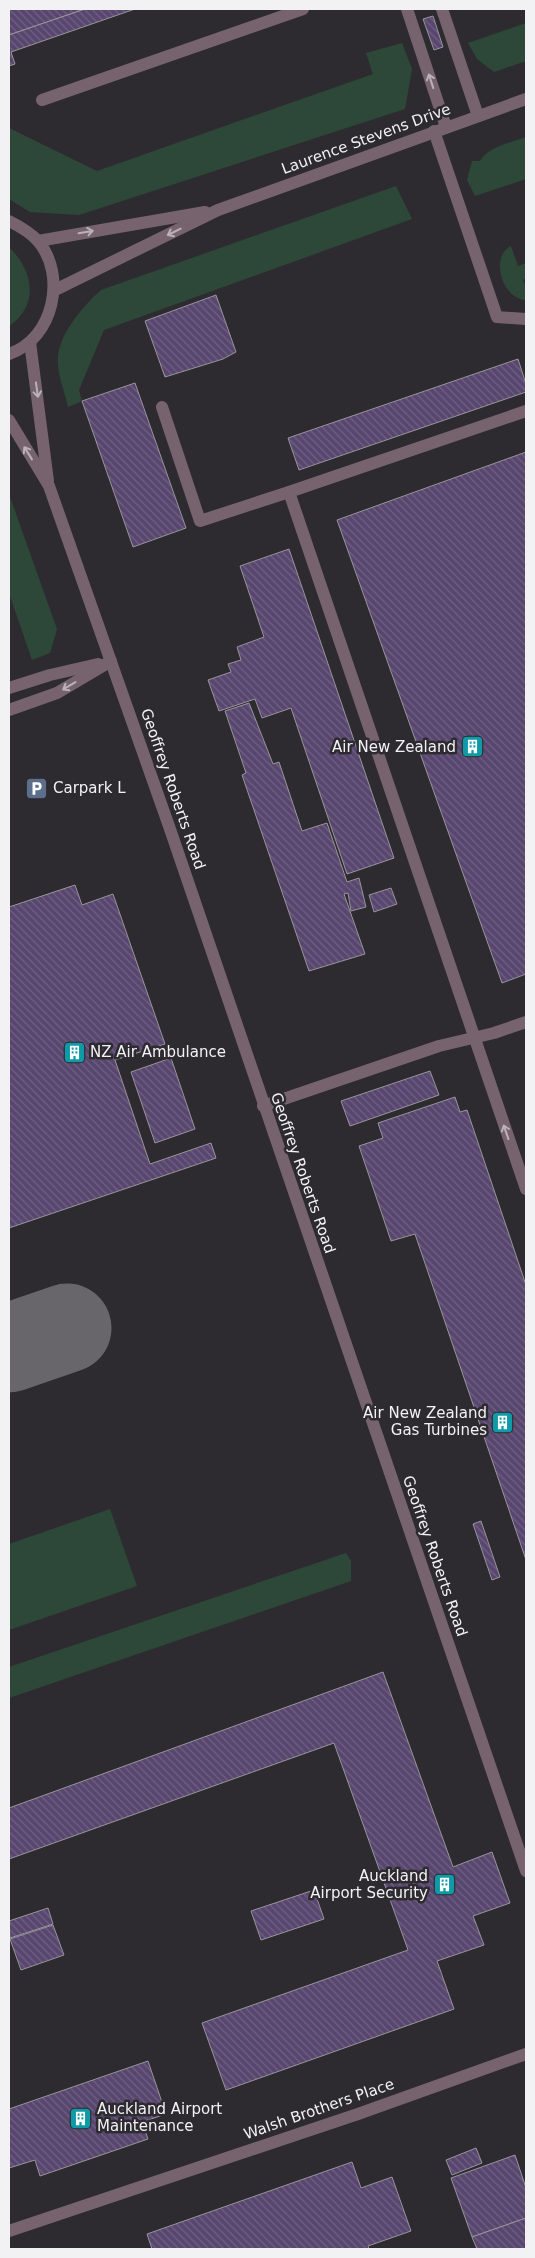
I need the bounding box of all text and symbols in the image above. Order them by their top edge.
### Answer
one-way arrow [425,73,435,89]
street label: Laurence Stevens Drive [279,100,453,178]
one-way arrow [77,227,93,237]
one-way arrow [167,227,182,237]
one-way arrow [32,382,42,398]
one-way arrow [23,447,33,461]
one-way arrow [63,681,77,691]
street label: Geoffrey Roberts Road [137,706,209,872]
building icon: Air New Zealand [460,735,484,759]
place label: Air New Zealand [332,738,456,756]
parking icon: Carpark L [25,776,49,800]
place label: Carpark L [53,779,126,797]
building icon: NZ Air Ambulance [62,1040,86,1064]
place label: NZ Air Ambulance [90,1043,226,1061]
street label: Geoffrey Roberts Road [267,1090,339,1256]
one-way arrow [501,1124,510,1140]
place label: Air New Zealand Gas Turbines [363,1404,487,1439]
building icon: Air New Zealand Gas Turbines [491,1410,515,1434]
street label: Geoffrey Roberts Road [399,1473,471,1639]
place label: Auckland Airport Security [310,1867,428,1902]
building icon: Auckland Airport Security [432,1873,456,1897]
street label: Walsh Brothers Place [241,2075,397,2143]
place label: Auckland Airport Maintenance [97,2100,222,2135]
building icon: Auckland Airport Maintenance [69,2106,93,2130]

